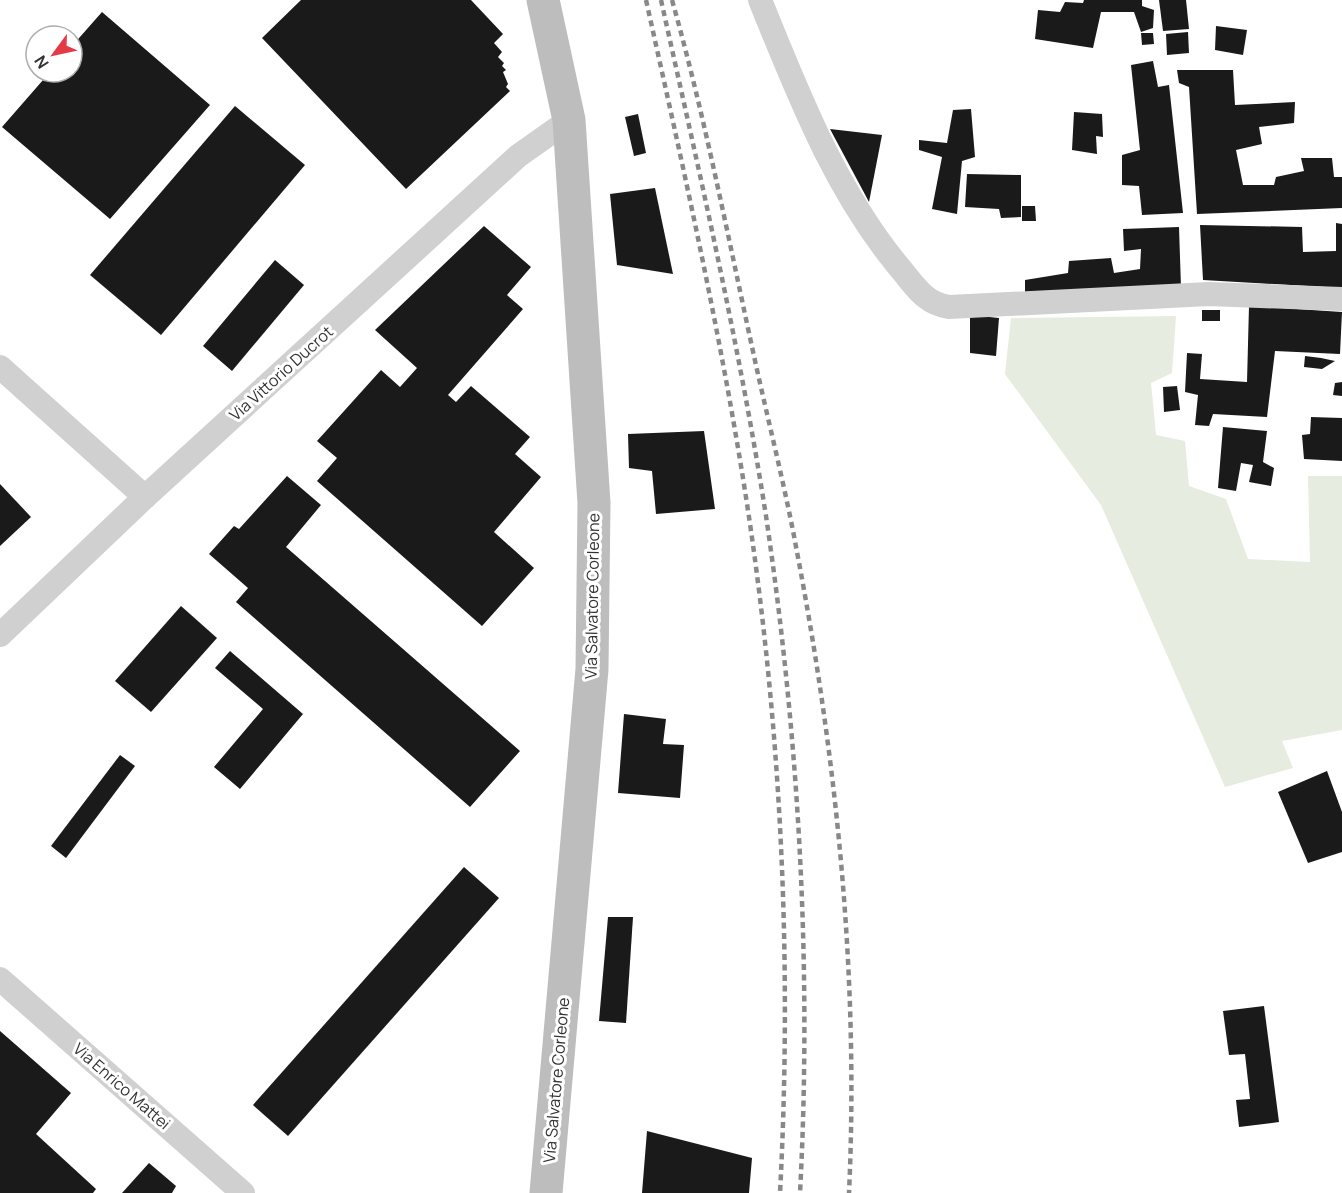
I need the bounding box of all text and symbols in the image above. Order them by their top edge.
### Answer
north arrow [24,24,84,84]
text: N [29,51,54,73]
street label: Via Vittorio Ducrot [224,321,338,425]
street label: Via Salvatore Corleone [580,513,604,679]
street label: Via Salvatore Corleone [538,996,574,1164]
street label: Via Enrico Mattei [69,1038,175,1134]

